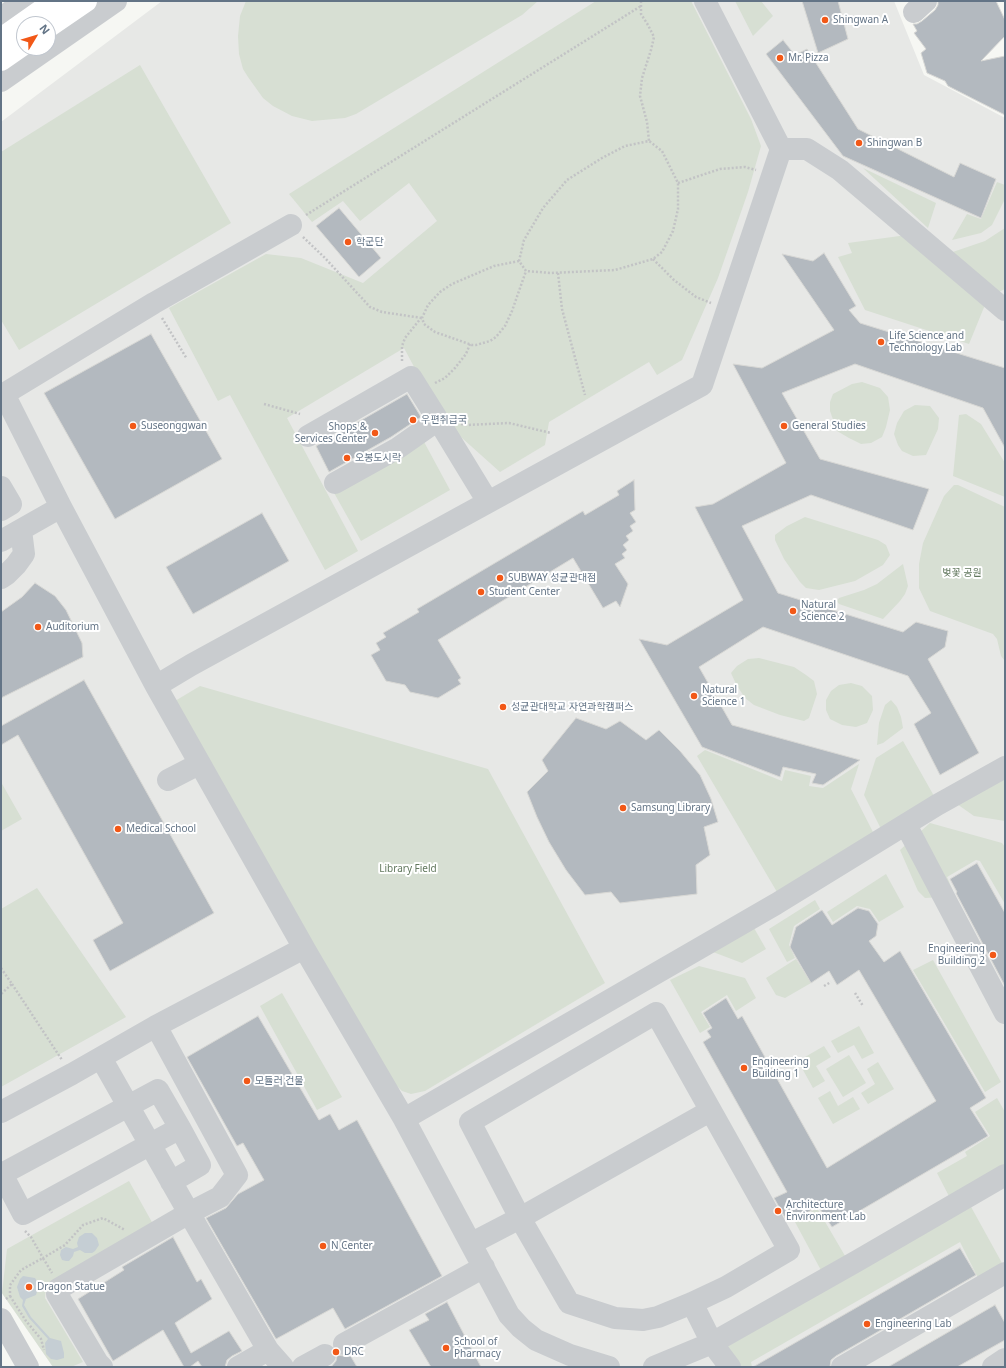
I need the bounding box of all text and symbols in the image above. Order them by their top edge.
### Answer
place label: Shingwan A [833,14,888,26]
marker: Shingwan A [820,15,830,25]
north arrow [16,16,56,56]
text: N [36,21,54,37]
place label: Mr. Pizza [788,52,829,64]
marker: Mr. Pizza [775,53,785,63]
place label: Shingwan B [867,137,922,149]
marker: Shingwan B [854,138,864,148]
place label: 학군단 [356,236,384,248]
marker: 학군단 [343,237,353,247]
place label: Life Science and Technology Lab [889,330,964,354]
marker: Life Science and Technology Lab [876,337,886,347]
place label: 우편취급국 [421,414,467,426]
marker: 우편취급국 [408,415,418,425]
place label: Suseonggwan [141,420,207,432]
place label: General Studies [792,420,866,432]
marker: Suseonggwan [128,421,138,431]
place label: Shops & Services Center [295,421,367,444]
marker: General Studies [779,421,789,431]
marker: Shops & Services Center [370,428,380,438]
place label: 오봉도시락 [355,452,401,464]
marker: 오봉도시락 [342,453,352,463]
park label: 벚꽃 공원 [942,567,982,579]
place label: SUBWAY 성균관대점 [508,572,596,584]
marker: SUBWAY 성균관대점 [495,573,505,583]
place label: Student Center [489,586,560,598]
marker: Student Center [476,587,486,597]
place label: Natural Science 2 [801,599,844,622]
marker: Natural Science 2 [788,606,798,616]
place label: Auditorium [46,621,99,633]
marker: Auditorium [33,622,43,632]
place label: Natural Science 1 [702,684,745,708]
marker: Natural Science 1 [689,691,699,701]
place label: 성균관대학교 자연과학캠퍼스 [511,701,633,713]
marker: 성균관대학교 자연과학캠퍼스 [498,702,508,712]
place label: Samsung Library [631,802,710,814]
marker: Samsung Library [618,803,628,813]
place label: Medical School [126,823,196,835]
marker: Medical School [113,824,123,834]
park label: Library Field [379,863,437,875]
place label: Engineering Building 2 [928,943,985,966]
marker: Engineering Building 2 [988,950,998,960]
place label: Engineering Building 1 [752,1056,809,1080]
marker: Engineering Building 1 [739,1063,749,1073]
place label: 모듈러 건물 [255,1075,304,1087]
marker: 모듈러 건물 [242,1076,252,1086]
place label: Architecture Environment Lab [786,1199,866,1222]
marker: Architecture Environment Lab [773,1206,783,1216]
place label: N Center [331,1240,373,1252]
marker: N Center [318,1241,328,1251]
place label: Dragon Statue [37,1281,105,1293]
marker: Dragon Statue [24,1282,34,1292]
place label: Engineering Lab [875,1318,952,1330]
marker: Engineering Lab [862,1319,872,1329]
place label: School of Pharmacy [454,1336,501,1360]
marker: School of Pharmacy [441,1343,451,1353]
place label: DRC [344,1346,364,1358]
marker: DRC [331,1347,341,1357]

